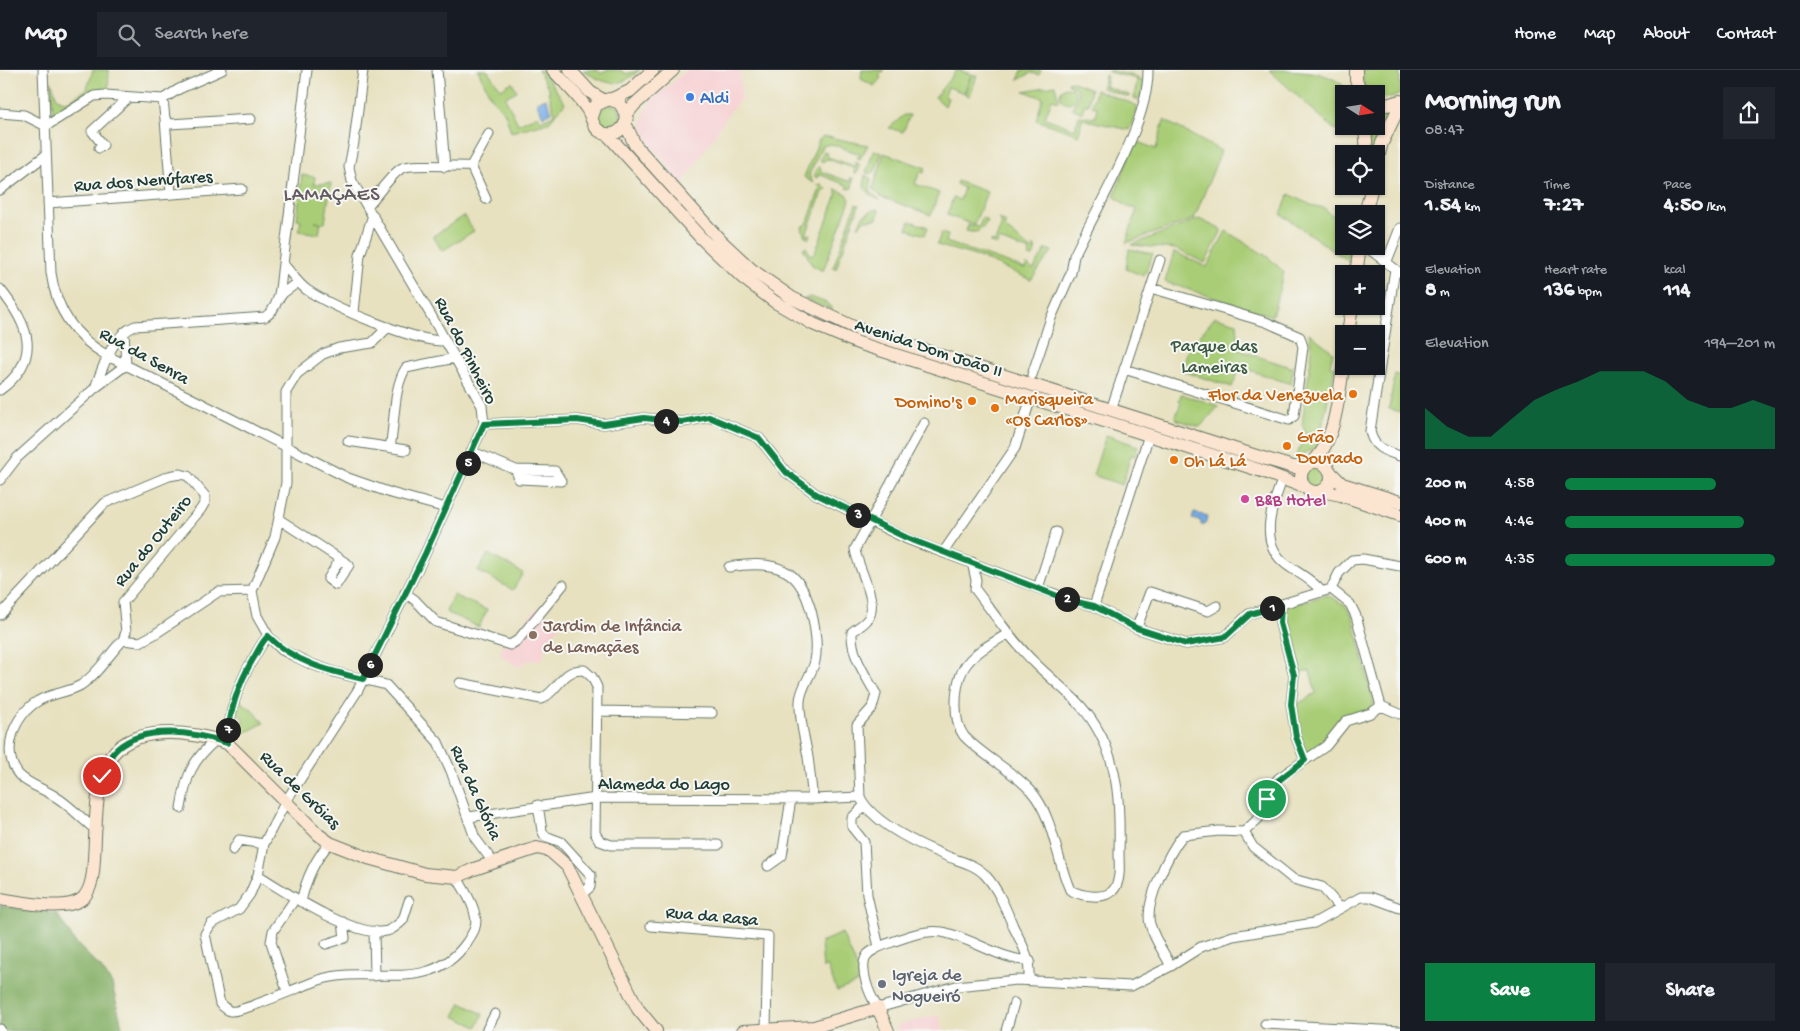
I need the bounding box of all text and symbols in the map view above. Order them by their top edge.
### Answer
search box [97,12,447,57]
text: Map [25,20,67,49]
icon: search [115,21,143,49]
text: Search here [155,23,248,46]
text: Home [1514,24,1556,45]
text: Map [1584,24,1615,45]
text: About [1643,24,1689,45]
text: Contact [1717,24,1775,45]
north arrow [1335,85,1385,135]
map controls [1335,85,1385,375]
text: Morning run [1425,86,1560,119]
button: share [1723,87,1775,139]
place label: Aldi [700,89,729,110]
marker: Aldi [684,91,696,103]
text: 08:47 [1425,122,1464,141]
button: locate [1335,145,1385,195]
street label: Rua dos Nenúfares [73,167,214,198]
text: Distance [1425,177,1474,194]
text: Time [1544,177,1570,194]
text: Pace [1664,177,1691,194]
district label: LAMAÇÃES [283,184,381,208]
text: 1.54 [1425,194,1461,219]
text: 7:27 [1544,194,1583,219]
text: 4:50 [1664,194,1703,219]
text: km [1461,199,1481,216]
text: /km [1703,199,1726,216]
button: layers [1335,205,1385,255]
text: Elevation [1425,262,1481,279]
text: Heart rate [1544,262,1607,279]
text: kcal [1664,262,1686,279]
button: + [1335,265,1385,315]
text: 8 [1425,279,1437,304]
text: 136 [1544,279,1574,304]
text: 114 [1664,279,1691,304]
text: m [1437,284,1450,301]
text: bpm [1574,284,1602,301]
street label: Rua do Pinheiro [429,294,501,408]
street label: Avenida Dom João II [852,316,1005,383]
street label: Rua da Senra [95,324,193,391]
button: − [1335,325,1385,375]
text: Elevation [1425,335,1489,354]
text: 194–201 m [1705,335,1775,354]
park label: Parque das Lameiras [1170,337,1258,379]
place label: Flor da Venezuela [1207,386,1344,407]
marker: Flor da Venezuela [1347,388,1359,400]
place label: Marisqueira «Os Carlos» [1005,390,1094,432]
place label: Domino's [894,393,963,414]
marker: Domino's [966,395,978,407]
marker: Marisqueira «Os Carlos» [989,402,1001,414]
pin: 4 [654,408,678,434]
text: 4 [663,413,670,430]
place label: Grão Dourado [1296,428,1363,470]
marker: Grão Dourado [1281,440,1293,452]
pin: 5 [456,450,480,476]
place label: Oh Lá Lá [1184,452,1247,473]
marker: Oh Lá Lá [1168,454,1180,466]
text: 5 [465,455,472,472]
text: 200 m [1425,475,1466,494]
text: 4:58 [1505,475,1535,494]
place label: B&B Hotel [1254,491,1326,512]
street label: Rua do Outeiro [111,492,197,592]
marker: B&B Hotel [1239,493,1251,505]
pin: 3 [846,502,870,528]
text: 3 [855,507,862,524]
text: 400 m [1425,513,1466,532]
text: 4:46 [1505,513,1533,532]
text: 600 m [1425,551,1466,570]
text: 4:35 [1505,551,1534,570]
pin: 2 [1054,586,1080,612]
text: 2 [1064,591,1071,608]
pin: 1 [1260,596,1284,620]
text: 1 [1270,600,1275,617]
place label: Jardim de Infância de Lamaçães [543,617,682,659]
marker: Jardim de Infância de Lamaçães [527,629,539,641]
pin: 6 [358,652,382,678]
text: 6 [367,657,374,674]
pin: 7 [216,718,240,742]
text: 7 [225,722,232,739]
street label: Rua da Glória [444,742,505,845]
street label: Rua de Gróias [255,747,345,835]
pin [81,755,123,797]
icon: check [88,762,116,790]
street label: Alameda do Lago [598,775,730,796]
pin [1246,778,1288,820]
icon: arrive [1253,785,1281,813]
street label: Rua da Rasa [665,903,760,932]
button: Save [1425,963,1595,1021]
button: Share [1605,963,1775,1021]
place label: Igreja de Nogueiró [892,966,962,1008]
marker: Igreja de Nogueiró [876,978,888,990]

